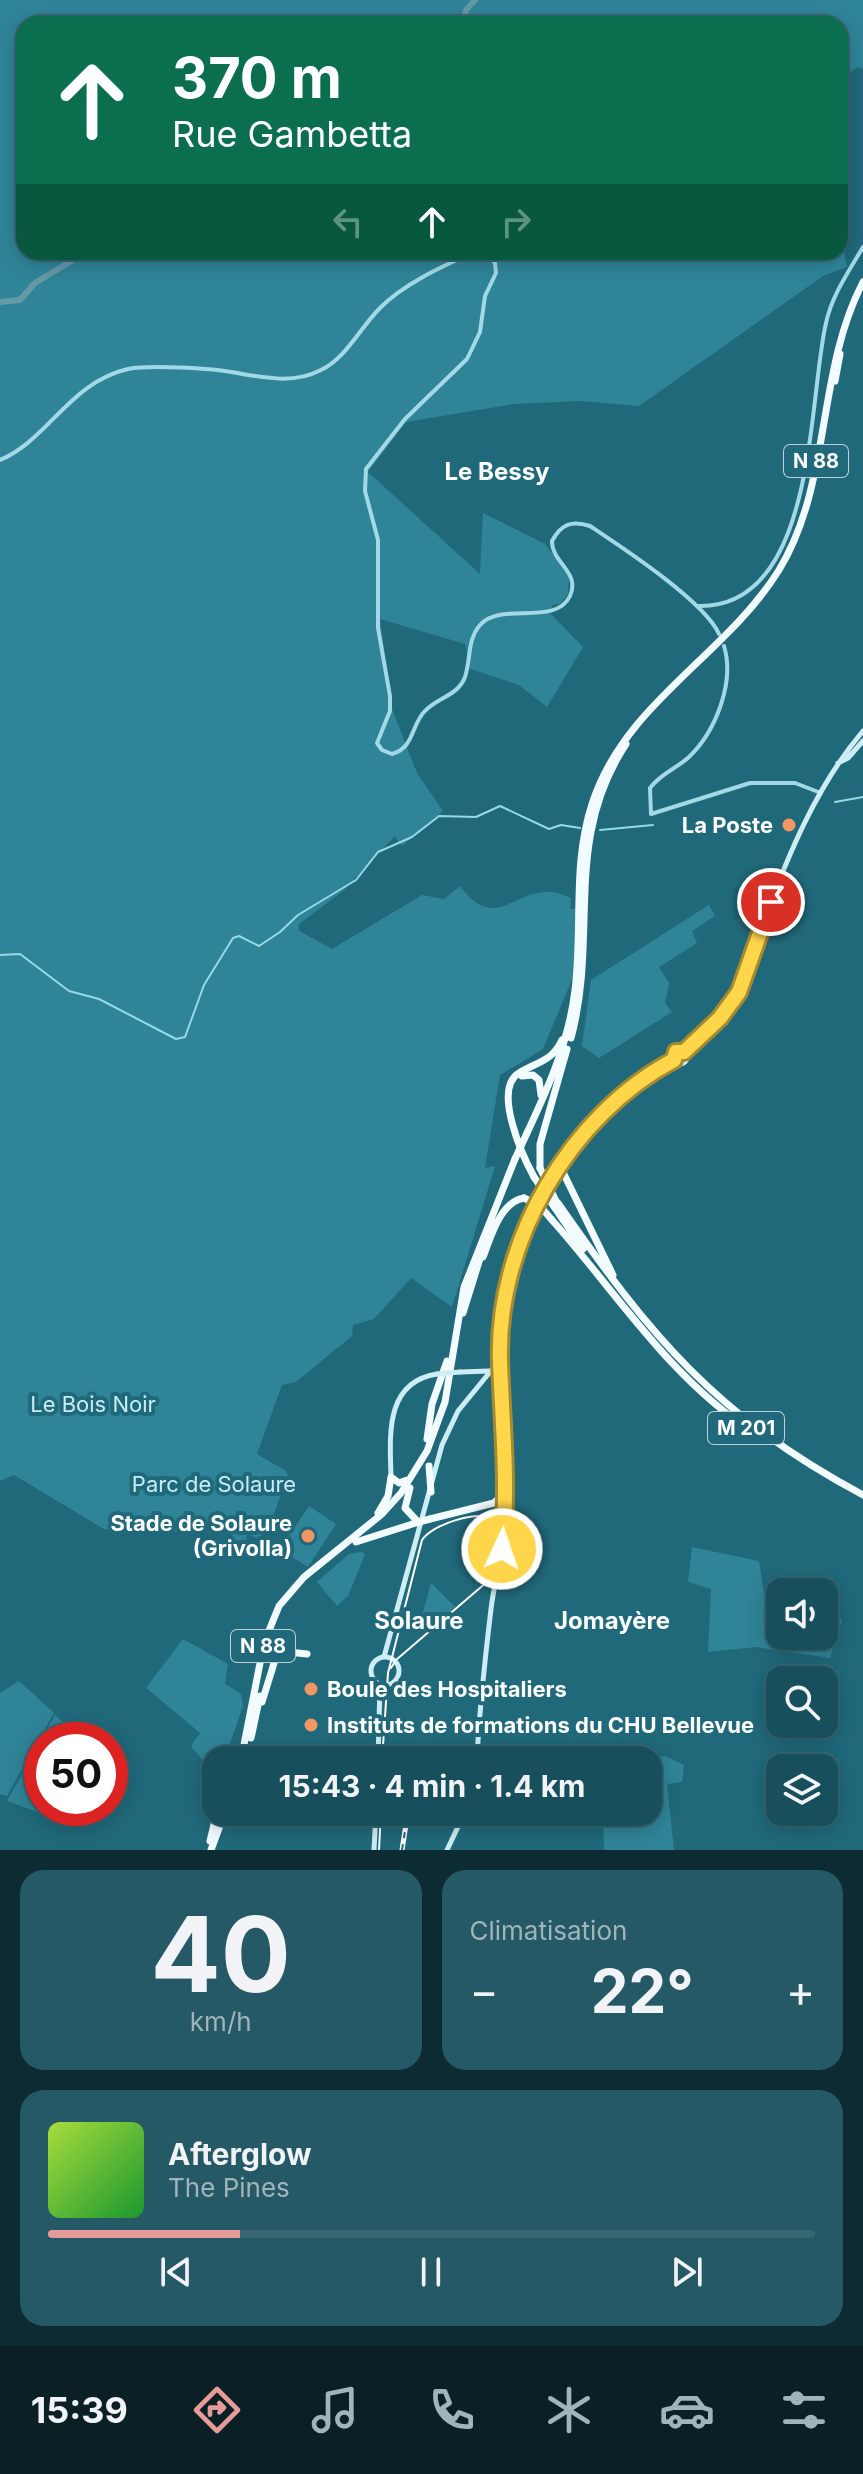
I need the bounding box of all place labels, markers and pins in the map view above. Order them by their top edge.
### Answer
place label: La Poste [682,812,773,838]
marker: La Poste [780,816,798,834]
pin [737,868,805,936]
place label: Stade de Solaure (Grivolla) [110,1510,292,1561]
marker: Stade de Solaure (Grivolla) [299,1527,317,1545]
place label: Boule des Hospitaliers [327,1676,567,1702]
marker: Boule des Hospitaliers [302,1680,320,1698]
place label: Instituts de formations du CHU Bellevue [327,1712,754,1738]
marker: Instituts de formations du CHU Bellevue [302,1716,320,1734]

